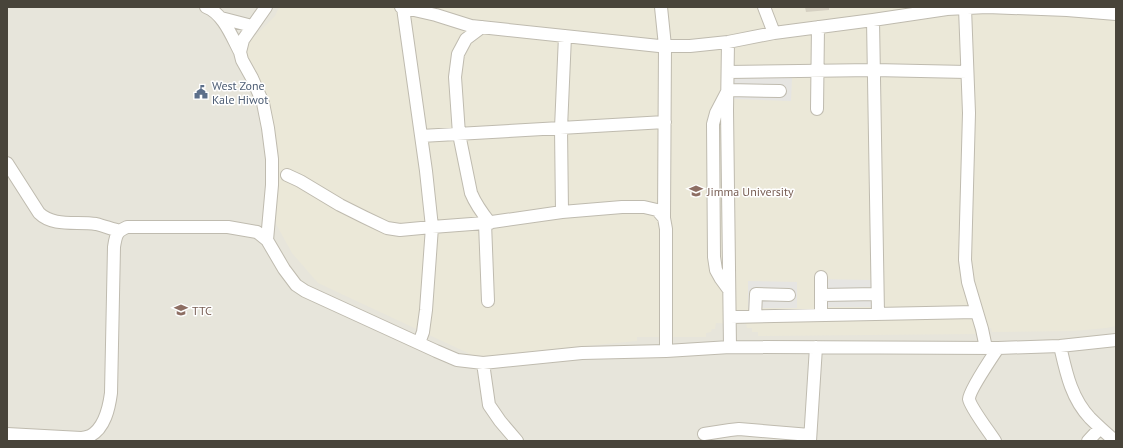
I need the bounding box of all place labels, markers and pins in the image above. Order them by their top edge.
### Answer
place label: West Zone Kale Hiwot [212,78,268,107]
public building icon: West Zone Kale Hiwot [193,84,209,100]
school or university icon: Jimma University [688,183,704,199]
place label: Jimma University [706,184,794,199]
school or university icon: TTC [173,302,189,318]
place label: TTC [192,303,212,318]

